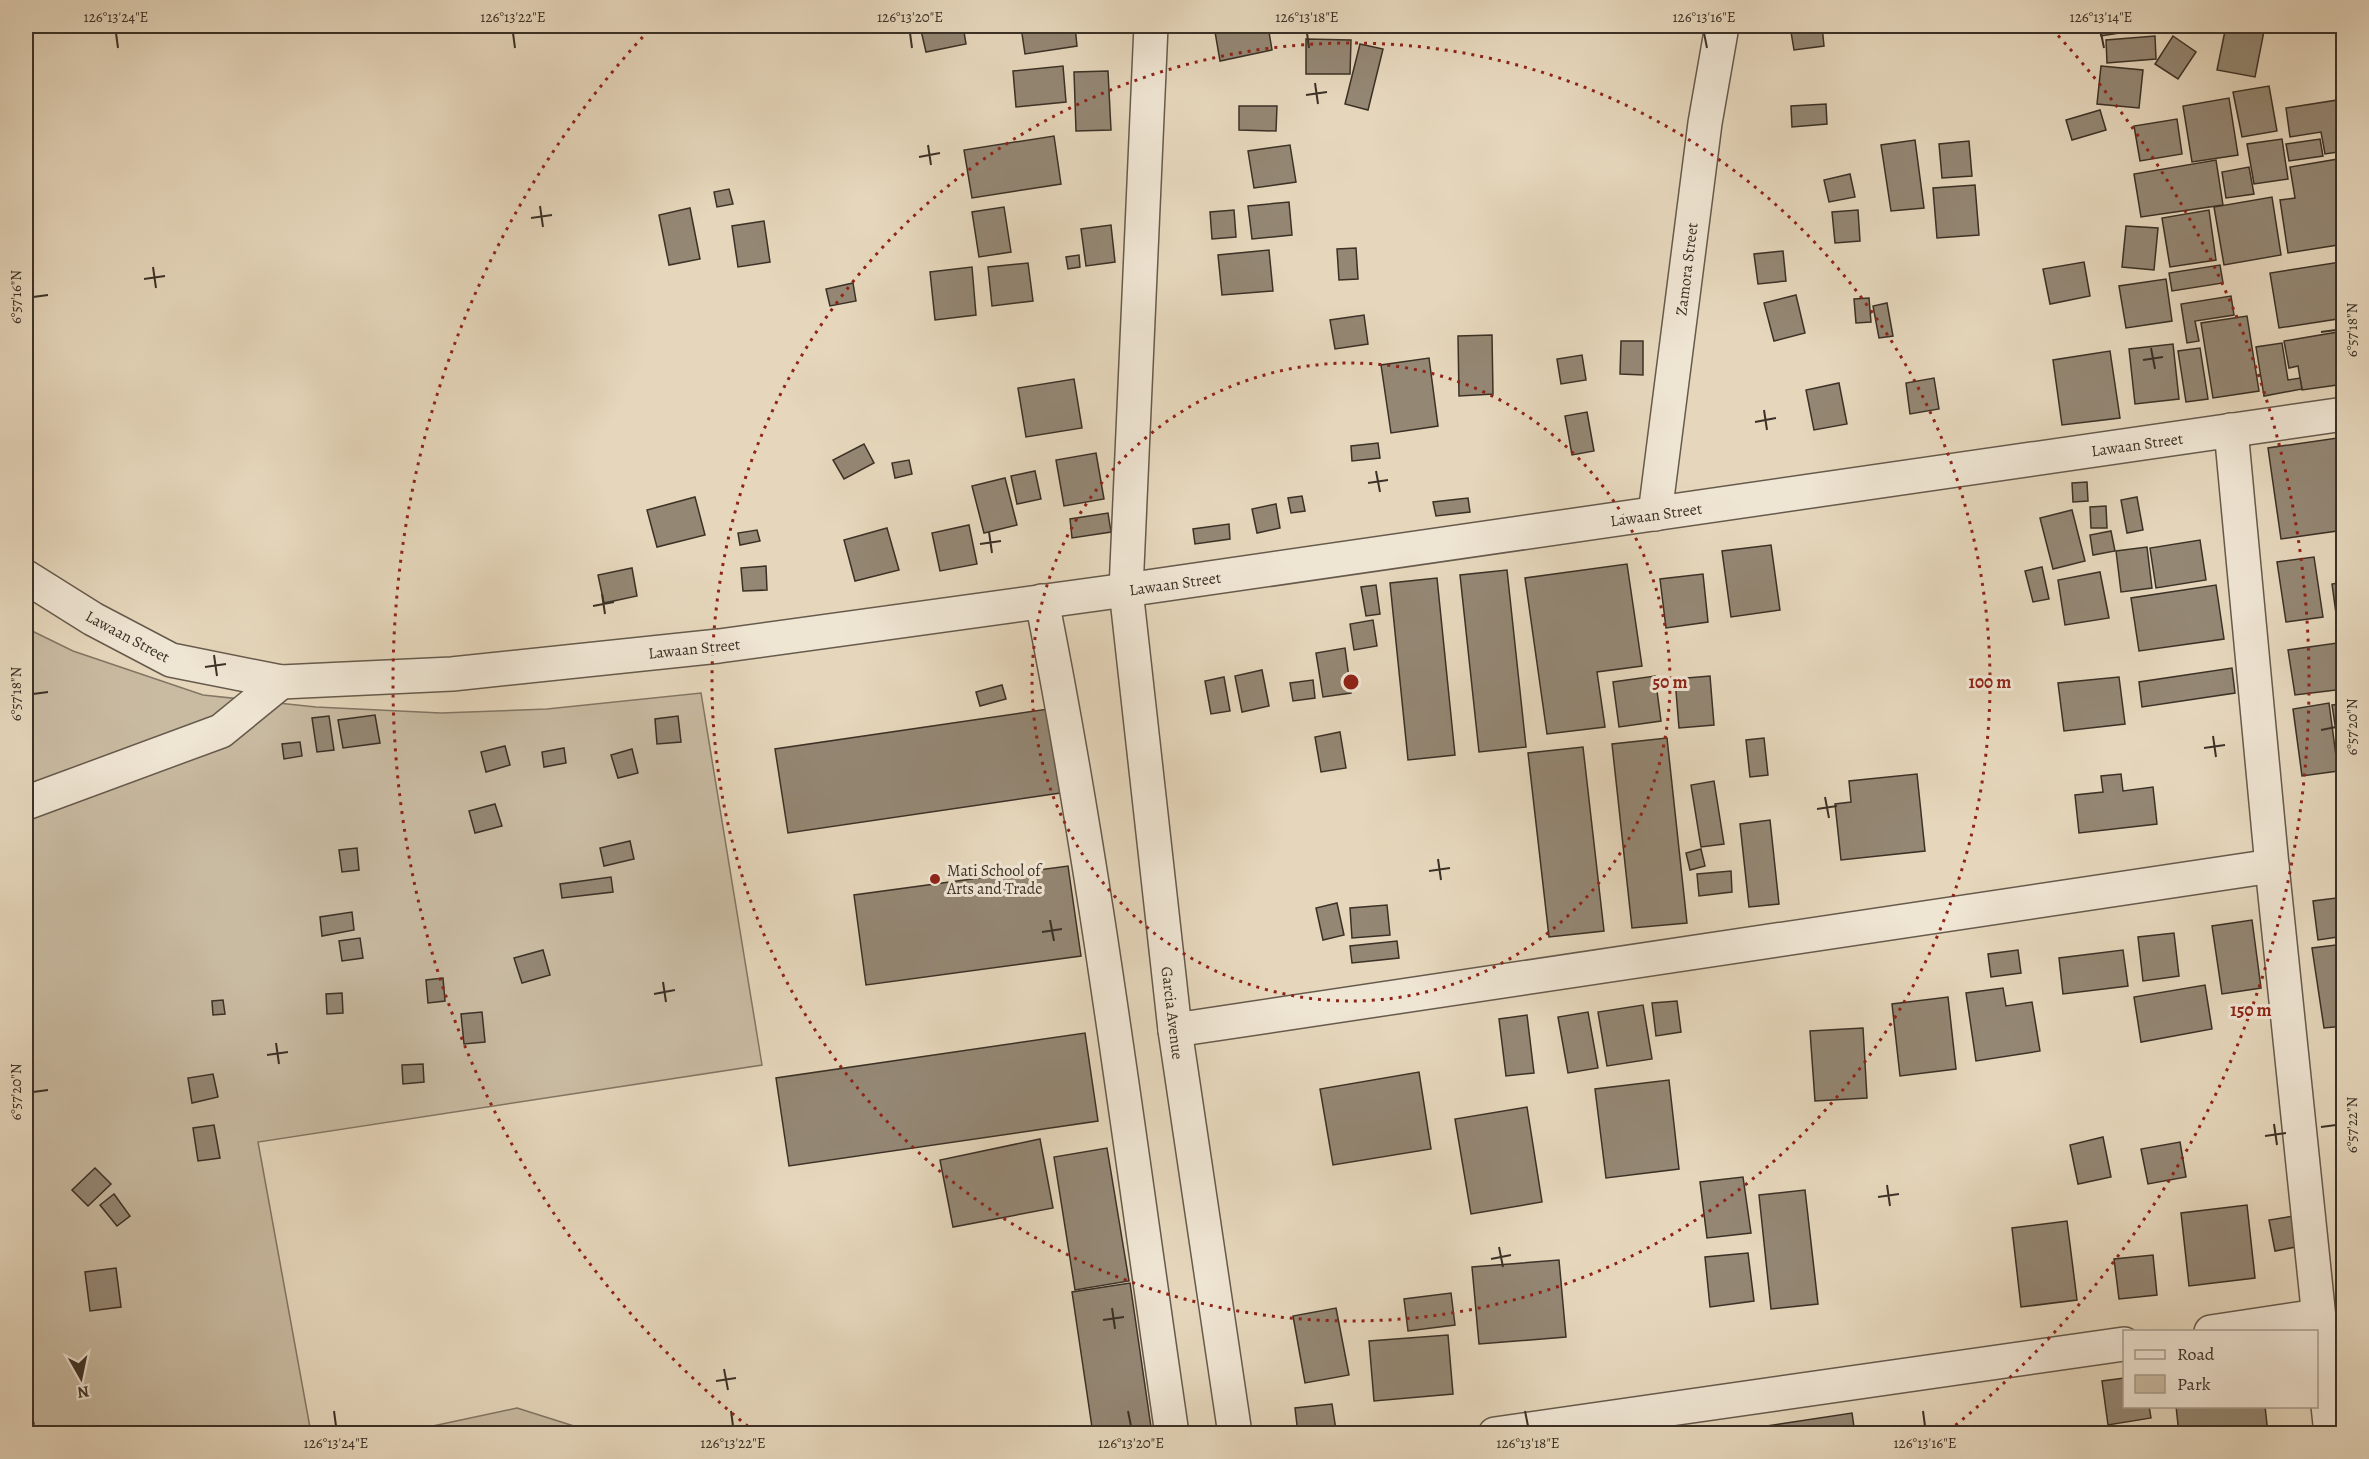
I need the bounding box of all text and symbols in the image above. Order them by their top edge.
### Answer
text: 126°13'24"E [84,7,148,27]
text: 126°13'22"E [480,7,546,27]
text: 126°13'20"E [877,7,943,27]
text: 126°13'18"E [1275,7,1339,27]
text: 126°13'16"E [1672,7,1736,27]
text: 126°13'14"E [2070,7,2133,27]
street label: Zamora Street [1670,221,1704,317]
text: 6°57'16"N [6,270,26,324]
text: 6°57'18"N [2342,303,2362,357]
street label: Lawaan Street [2090,428,2184,462]
street label: Lawaan Street [1609,498,1703,532]
street label: Lawaan Street [1128,567,1222,601]
street label: Lawaan Street [82,605,174,668]
street label: Lawaan Street [647,633,741,665]
text: 6°57'18"N [6,667,26,721]
text: 50 m [1653,670,1687,694]
text: 100 m [1969,670,2011,694]
centre of rings [1341,672,1361,692]
text: 6°57'20"N [2342,698,2362,756]
place label: Mati School of Arts and Trade [946,860,1043,900]
marker: Mati School of Arts and Trade [928,872,942,886]
street label: Garcia Avenue [1155,965,1189,1061]
text: 150 m [2230,998,2272,1022]
text: 6°57'20"N [6,1063,26,1121]
text: 6°57'22"N [2342,1097,2362,1153]
legend [2123,1330,2318,1408]
text: Road [2177,1342,2215,1366]
north arrow [51,1348,111,1408]
text: Park [2177,1372,2211,1396]
text: N [75,1380,91,1404]
text: 126°13'24"E [304,1433,368,1453]
text: 126°13'22"E [700,1433,766,1453]
text: 126°13'20"E [1098,1433,1164,1453]
text: 126°13'18"E [1496,1433,1560,1453]
text: 126°13'16"E [1893,1433,1957,1453]

